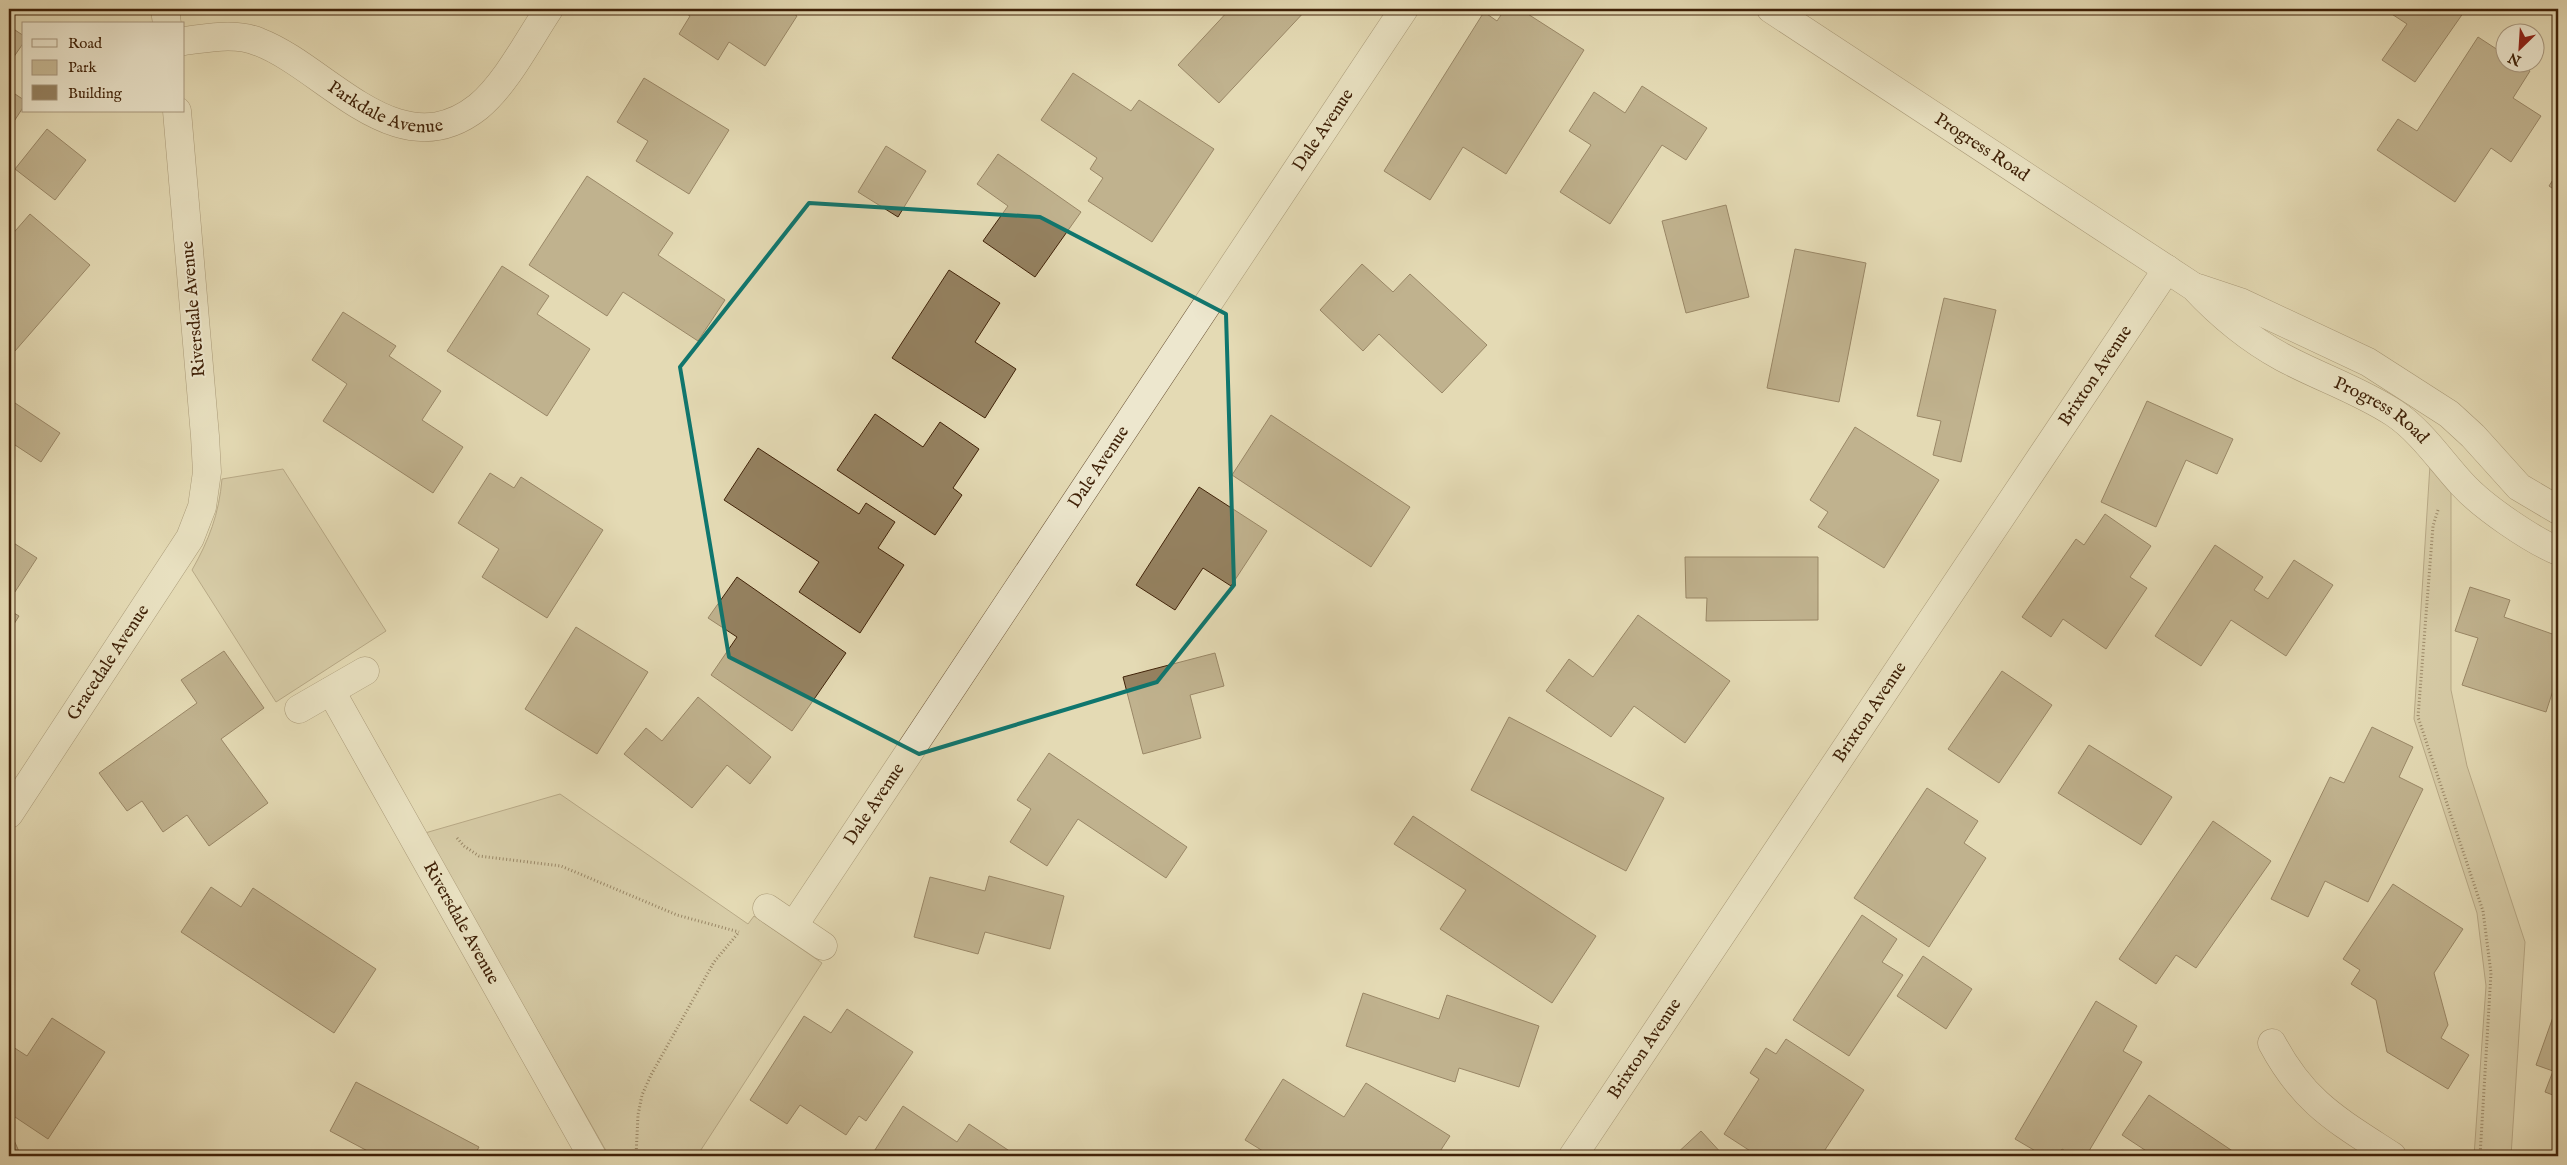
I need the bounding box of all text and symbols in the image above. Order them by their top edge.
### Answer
legend [22,22,185,112]
north arrow [2494,22,2544,72]
text: Road [68,34,103,53]
text: N [2506,48,2525,70]
text: Park [68,58,98,77]
street label: Parkdale Avenue [323,76,445,139]
text: Building [68,84,123,103]
street label: Dale Avenue [1288,84,1359,176]
street label: Progress Road [1930,108,2034,187]
street label: Riversdale Avenue [177,240,211,378]
street label: Brixton Avenue [2054,321,2137,431]
street label: Progress Road [2330,372,2434,449]
street label: Dale Avenue [1063,422,1135,513]
street label: Gracedale Avenue [62,600,155,725]
street label: Brixton Avenue [1828,658,1912,767]
street label: Dale Avenue [839,759,910,850]
street label: Riversdale Avenue [418,858,505,988]
street label: Brixton Avenue [1603,994,1687,1104]

